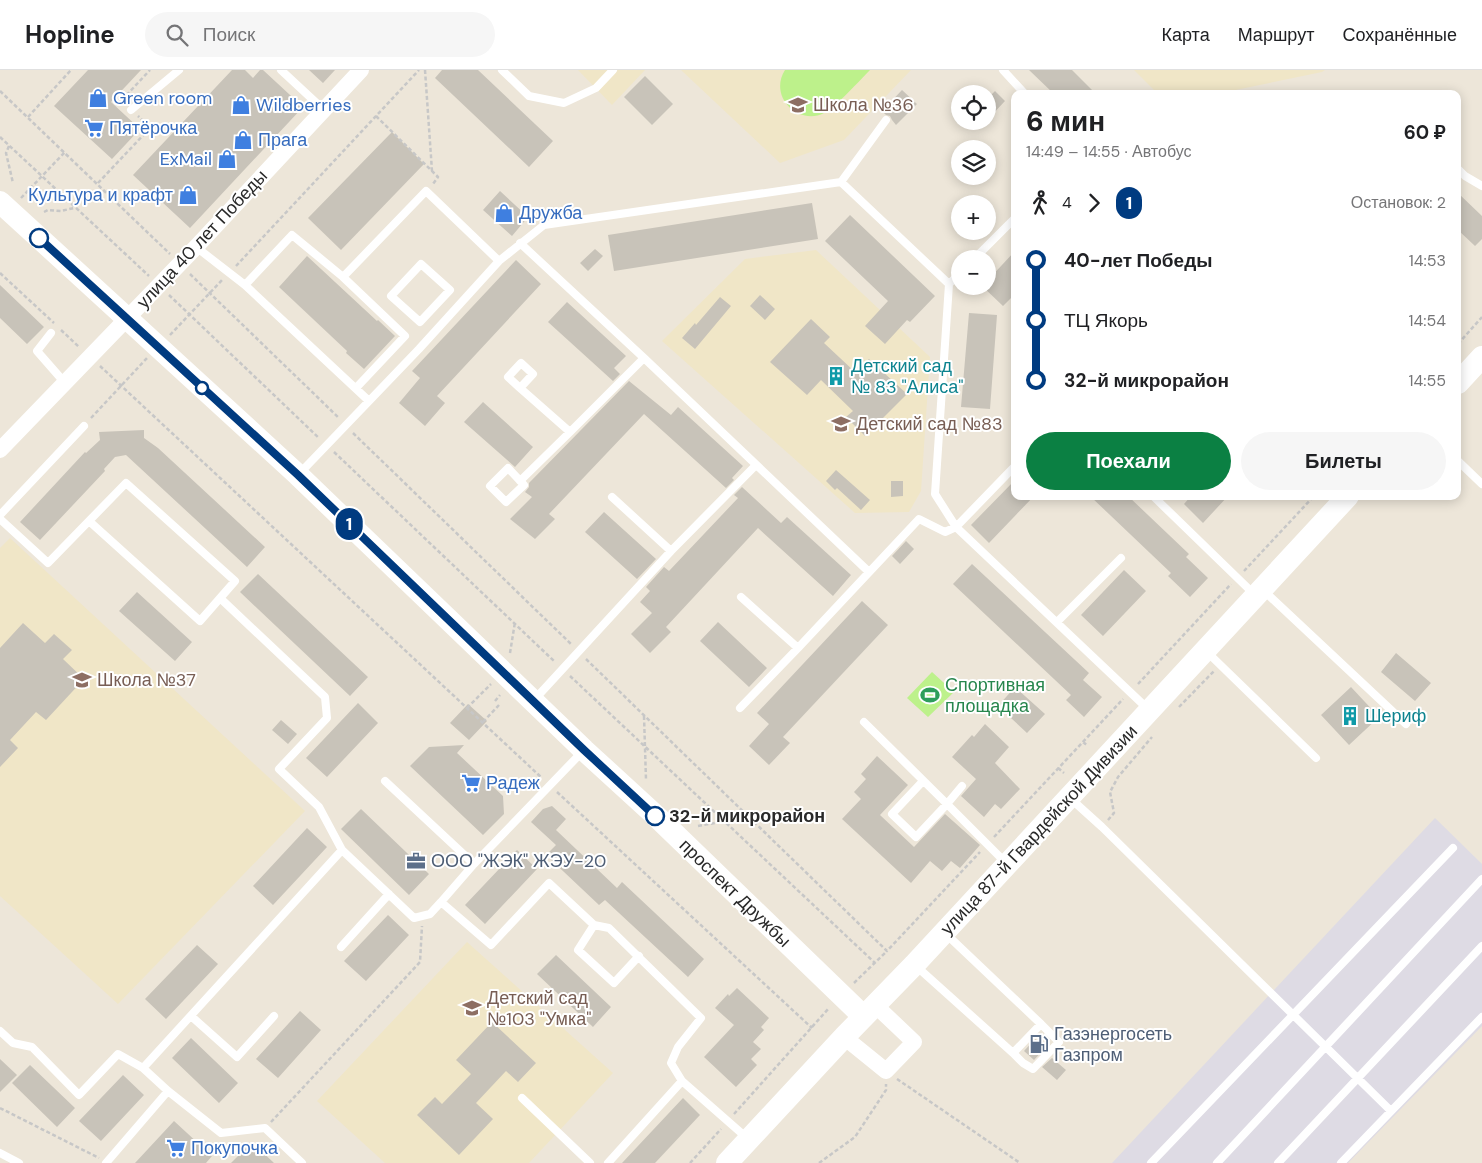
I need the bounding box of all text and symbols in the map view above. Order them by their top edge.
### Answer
search box [145,12,495,57]
text: Hopline [25,19,115,50]
icon: search [163,21,191,49]
text: Поиск [203,22,255,47]
text: Карта [1162,23,1210,47]
text: Маршрут [1238,23,1314,47]
text: Сохранённые [1342,23,1457,47]
map controls [951,85,996,295]
button: locate [951,85,996,130]
place label: Green room [113,86,212,110]
shop icon: Green room [87,87,109,109]
place label: Wildberries [256,93,351,117]
place label: Школа №36 [813,93,914,117]
shop icon: Wildberries [230,94,252,116]
school or university icon: Школа №36 [787,94,809,116]
text: 6 мин [1026,103,1105,140]
place label: Пятёрочка [109,116,198,140]
supermarket icon: Пятёрочка [83,117,105,139]
text: 60 ₽ [1404,120,1446,145]
place label: Прага [258,128,308,152]
shop icon: Прага [232,129,254,151]
button: layers [951,140,996,185]
text: 14:49 – 14:55 · Автобус [1026,141,1192,162]
place label: ExMail [160,147,212,171]
shop icon: ExMail [216,148,238,170]
street label: улица 40 лет Победы [131,164,273,314]
place label: Культура и крафт [28,183,173,207]
shop icon: Культура и крафт [177,184,199,206]
icon: walk [1026,189,1054,217]
icon: forward [1080,189,1108,217]
text: 1 [1126,191,1132,215]
text: 4 [1062,192,1072,213]
text: Остановок: 2 [1351,192,1446,213]
button: + [951,195,996,240]
place label: Дружба [519,201,583,225]
shop icon: Дружба [493,202,515,224]
unlabelled marker [29,228,49,248]
text: 40-лет Победы [1064,248,1212,273]
button: − [951,250,996,295]
text: 14:53 [1409,250,1446,271]
text: ТЦ Якорь [1064,308,1148,333]
text: 14:54 [1409,310,1446,331]
place label: Детский сад № 83 "Алиса" [851,354,964,399]
building icon: Детский сад № 83 "Алиса" [825,365,847,387]
text: 32-й микрорайон [1064,368,1229,393]
text: 14:55 [1409,370,1446,391]
unlabelled marker [195,381,209,395]
place label: Детский сад №83 [856,412,1003,436]
school or university icon: Детский сад №83 [830,413,852,435]
button: Поехали [1026,432,1231,490]
button: Билеты [1241,432,1446,490]
line badge: 1 [333,508,365,540]
text: 1 [346,512,352,536]
place label: Школа №37 [97,668,196,692]
school or university icon: Школа №37 [71,669,93,691]
place label: Спортивная площадка [945,673,1045,718]
sports icon: Спортивная площадка [919,684,941,706]
place label: Шериф [1365,704,1427,728]
building icon: Шериф [1339,705,1361,727]
street label: улица 87-й Гвардейской Дивизии [935,720,1143,940]
place label: Радеж [486,771,540,795]
supermarket icon: Радеж [460,772,482,794]
place label: 32-й микрорайон [669,804,825,828]
marker: 32-й микрорайон [645,806,665,826]
street label: проспект Дружбы [674,834,796,952]
place label: ООО "ЖЭК" ЖЭУ-20 [431,849,606,873]
office icon: ООО "ЖЭК" ЖЭУ-20 [405,850,427,872]
place label: Детский сад №103 "Умка" [487,986,591,1031]
school or university icon: Детский сад №103 "Умка" [461,997,483,1019]
place label: Газэнергосеть Газпром [1054,1022,1172,1067]
fuel station icon: Газэнергосеть Газпром [1028,1033,1050,1055]
place label: Покупочка [191,1136,279,1160]
supermarket icon: Покупочка [165,1137,187,1159]

